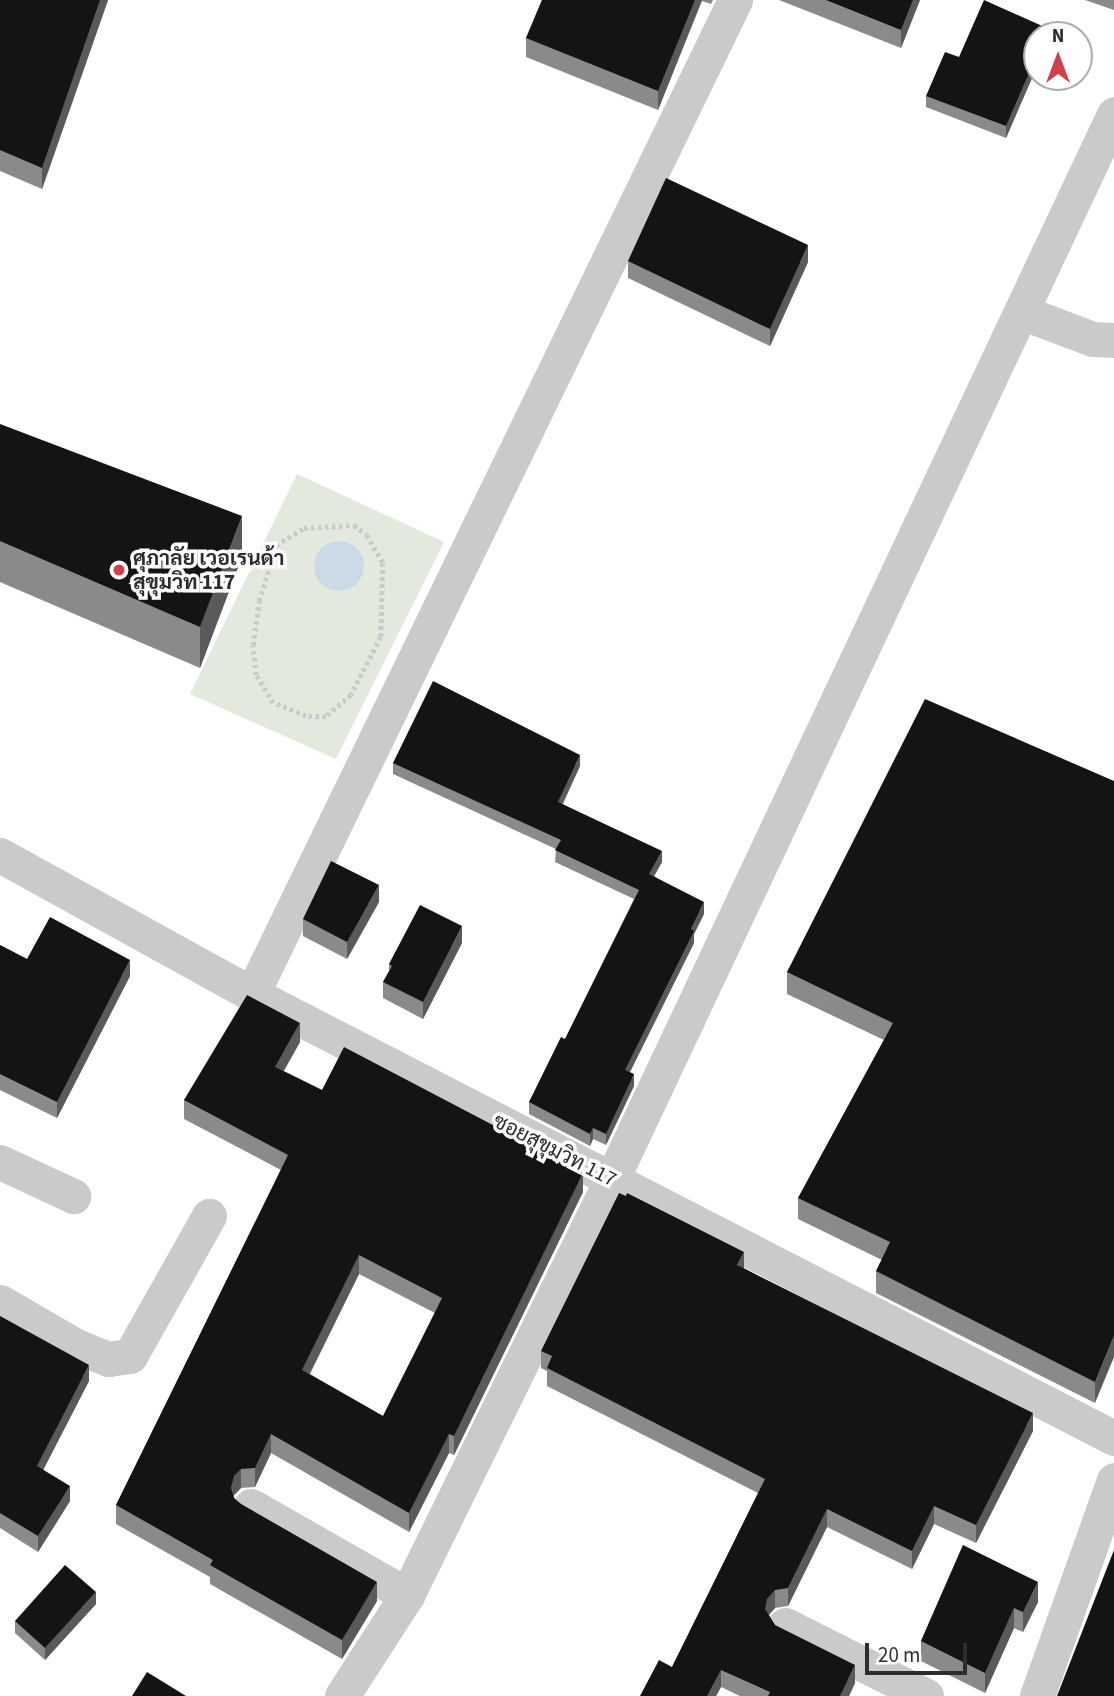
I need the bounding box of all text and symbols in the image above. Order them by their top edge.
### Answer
north arrow [1023,21,1093,91]
text: N [1052,23,1064,50]
place label: ศุภาลัย เวอเรนด้า สุขุมวิท 117 [133,545,284,595]
marker: ศุภาลัย เวอเรนด้า สุขุมวิท 117 [111,562,127,578]
street label: ซอยสุขุมวิท 117 [489,1108,621,1192]
scale bar [869,1630,970,1674]
text: 20 m [878,1640,920,1670]

